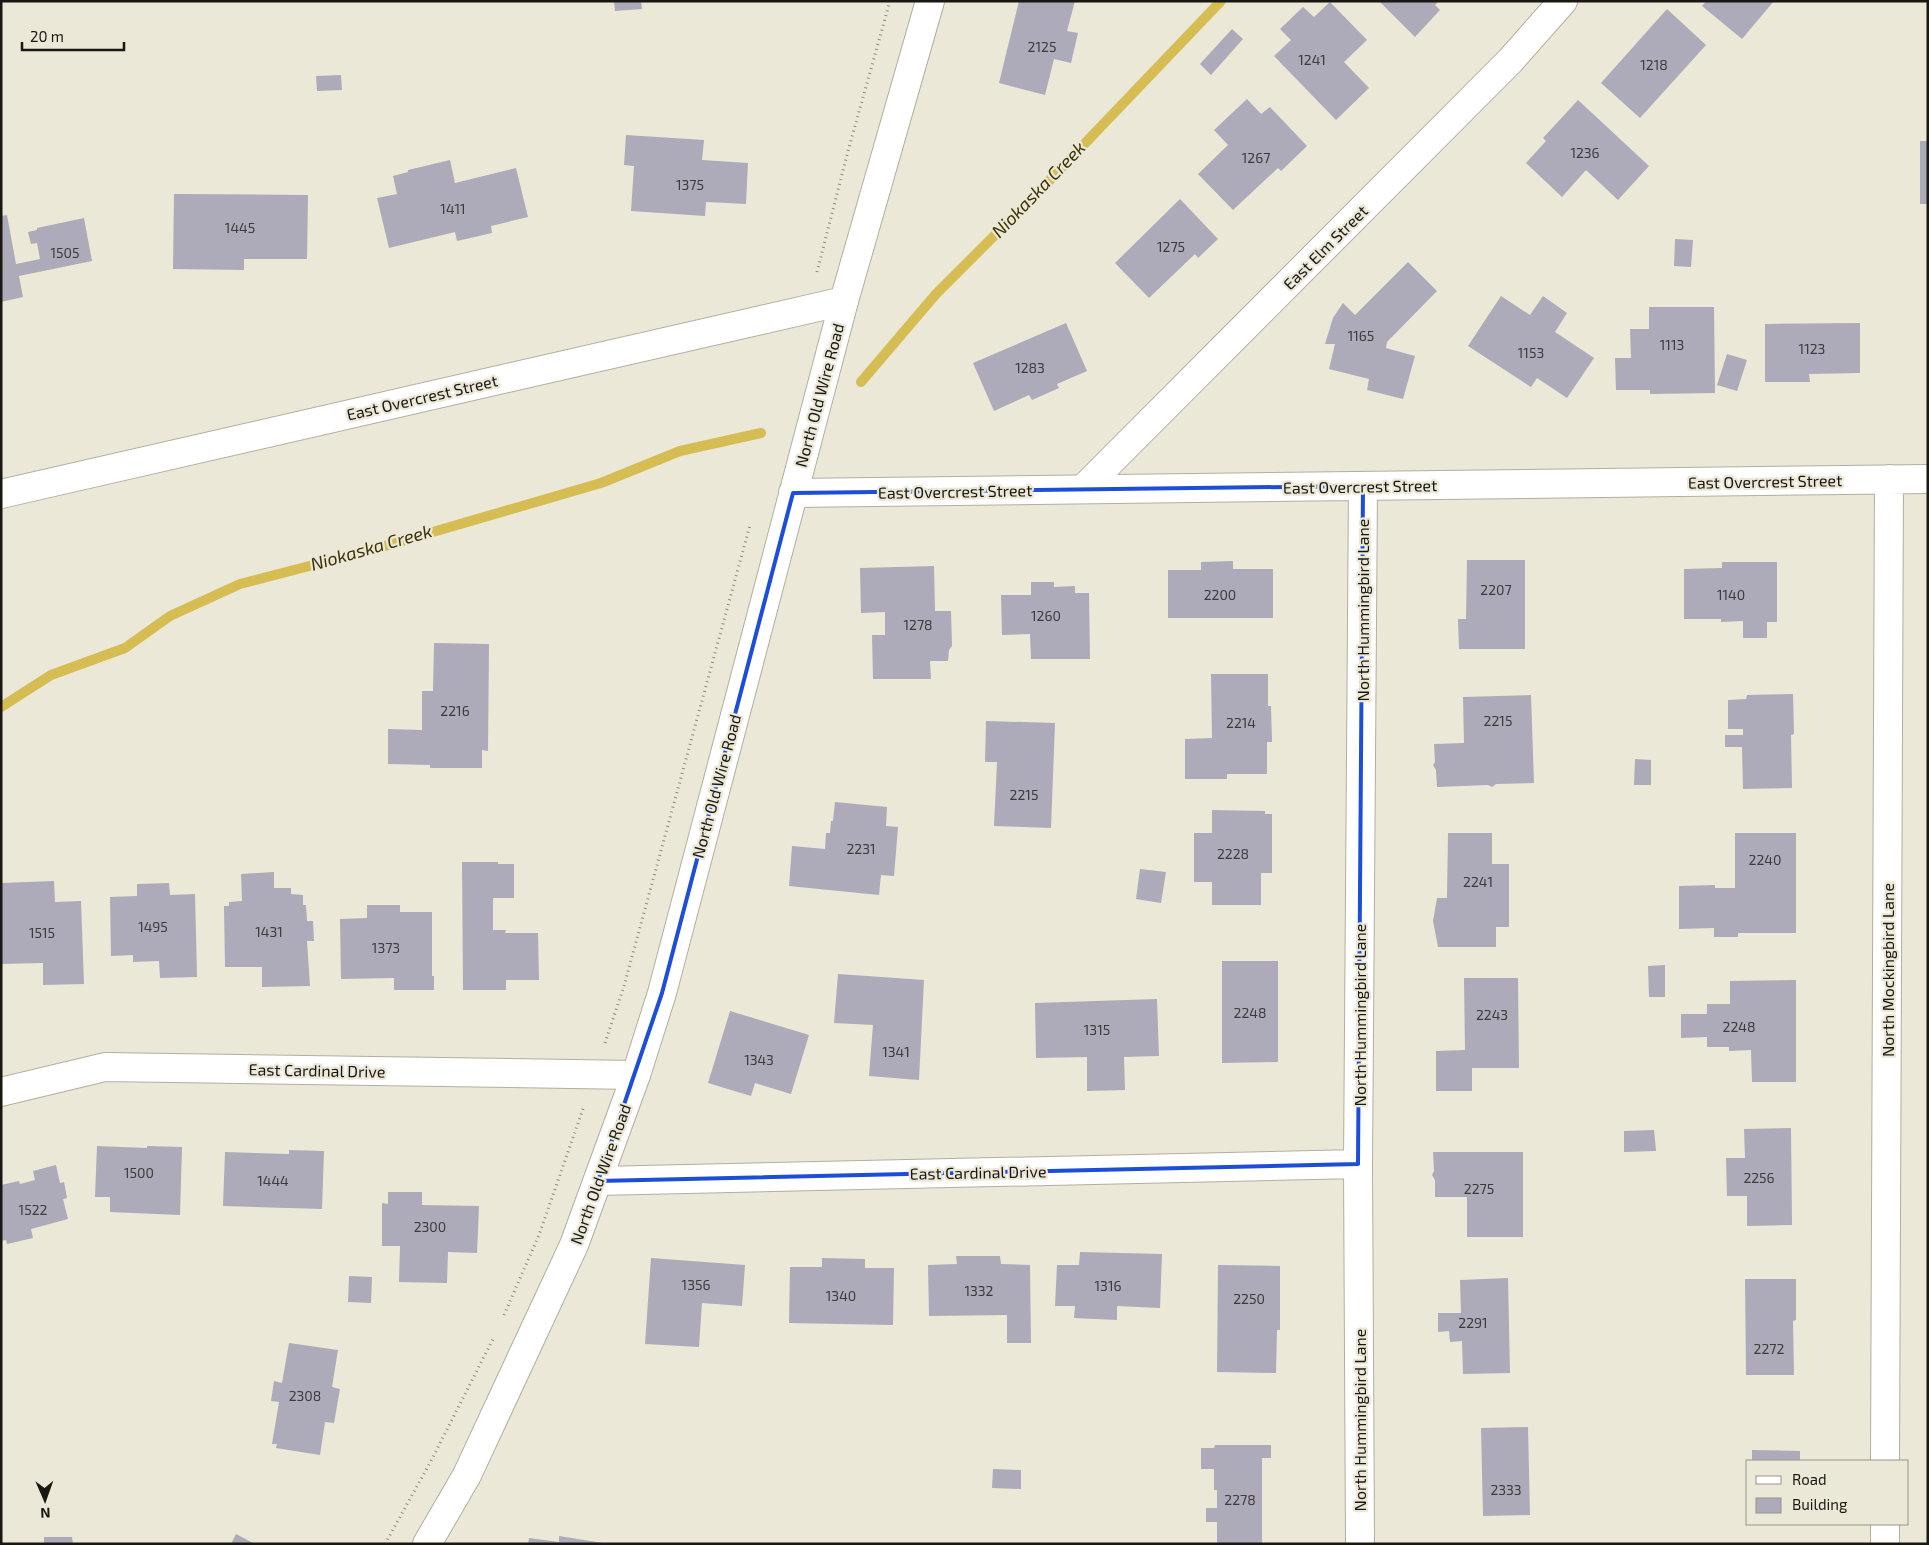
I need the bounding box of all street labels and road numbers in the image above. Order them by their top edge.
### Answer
street label: East Elm Street [1279,201,1371,293]
street label: North Old Wire Road [791,321,847,469]
street label: East Overcrest Street [345,370,499,424]
street label: East Overcrest Street [1688,470,1842,492]
street label: East Overcrest Street [1283,475,1437,497]
street label: East Overcrest Street [878,480,1032,502]
street label: North Hummingbird Lane [1353,519,1372,701]
street label: North Old Wire Road [688,712,744,860]
street label: North Mockingbird Lane [1878,883,1897,1057]
street label: North Hummingbird Lane [1350,924,1369,1106]
street label: East Cardinal Drive [248,1059,386,1081]
street label: North Old Wire Road [566,1101,634,1247]
street label: East Cardinal Drive [909,1161,1047,1183]
street label: North Hummingbird Lane [1350,1329,1369,1511]

